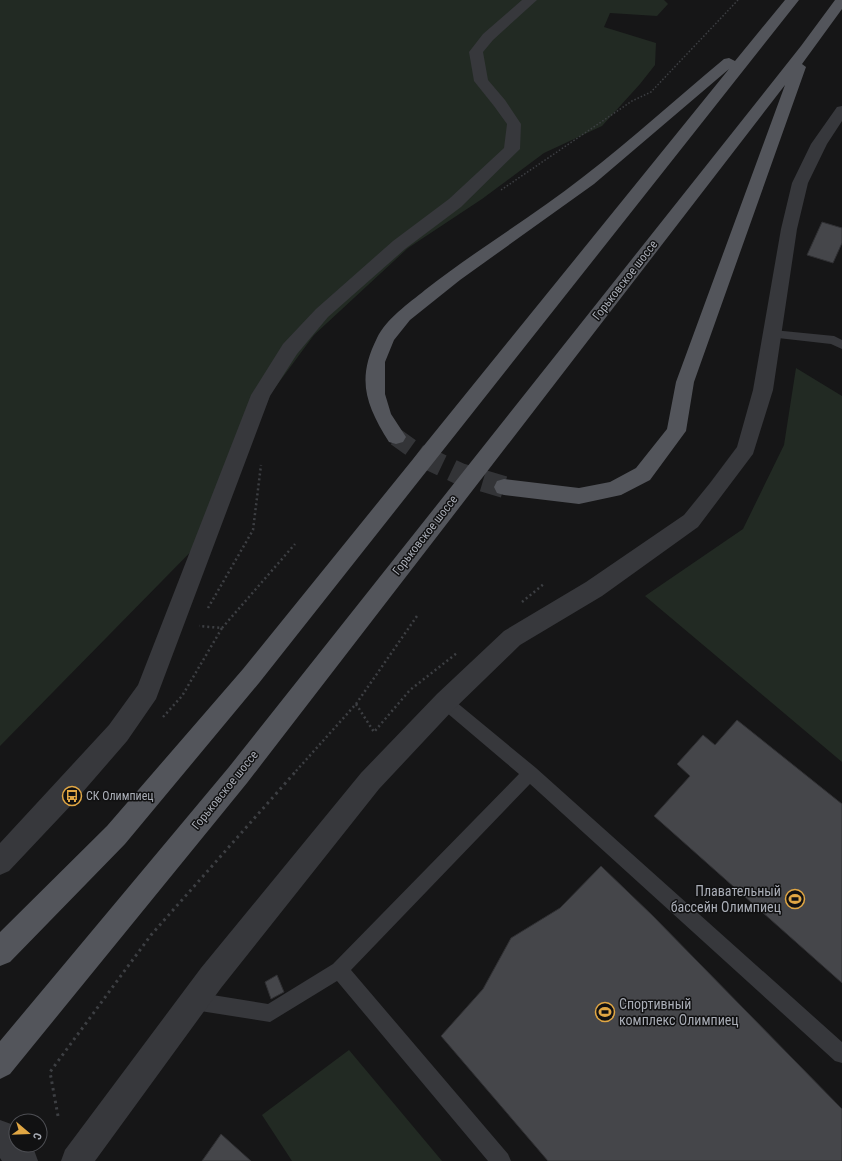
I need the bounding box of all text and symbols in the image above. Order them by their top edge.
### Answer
street label: Горьковское шоссе [590,237,661,322]
street label: Горьковское шоссе [390,492,461,577]
street label: Горьковское шоссе [189,748,261,832]
bus stop icon: СК Олимпиец [61,785,83,807]
place label: СК Олимпиец [86,789,154,803]
place label: Плавательный бассейн Олимпиец [671,883,781,915]
sports icon: Плавательный бассейн Олимпиец [784,888,806,910]
place label: Спортивный комплекс Олимпиец [619,996,739,1028]
sports icon: Спортивный комплекс Олимпиец [594,1001,616,1023]
north arrow [8,1113,48,1153]
text: С [30,1131,44,1141]

